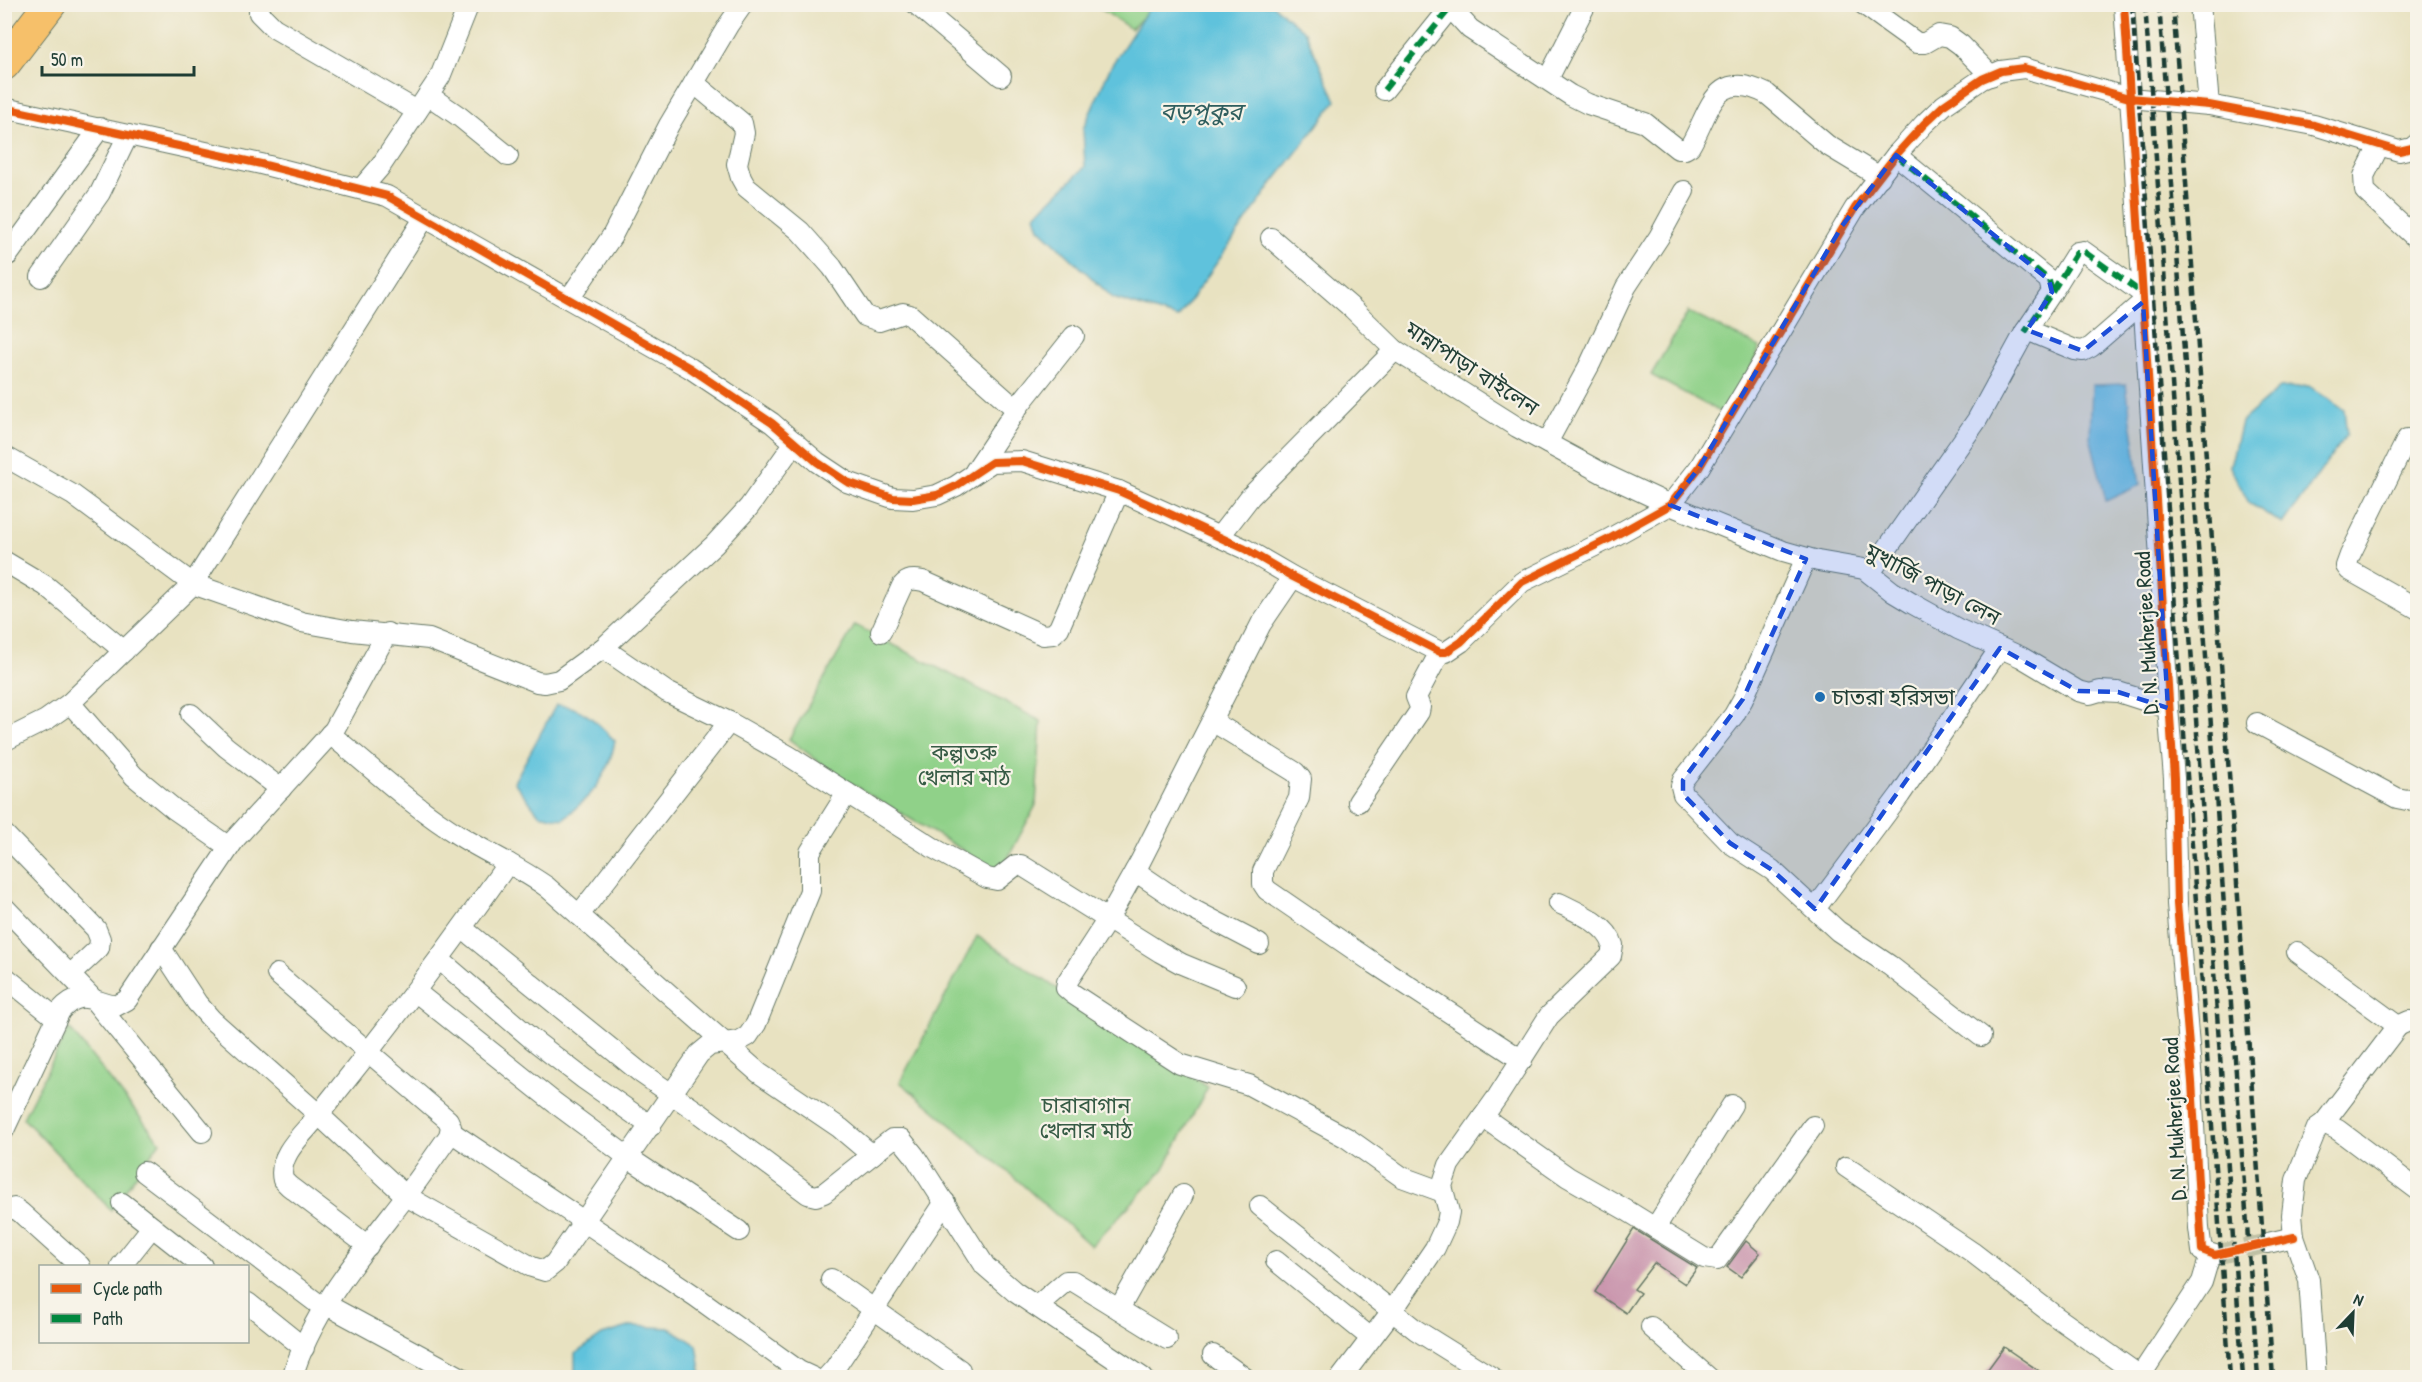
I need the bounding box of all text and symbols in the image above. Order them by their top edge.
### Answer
scale bar [42,39,194,77]
text: 50 m [51,47,83,72]
water label: বড়পুকুর [1160,95,1247,127]
street label: মান্নাপাড়া বাইলেন [1399,313,1545,423]
street label: মুখার্জি পাড়া লেন [1859,535,2007,633]
street label: D. N. Mukherjee Road [2127,550,2165,715]
place label: চাতরা হরিসভা [1831,682,1956,712]
marker: চাতরা হরিসভা [1813,690,1827,704]
park label: কল্পতরু খেলার মাঠ [918,737,1012,792]
street label: D. N. Mukherjee Road [2155,1036,2193,1201]
park label: চারাবাগান খেলার মাঠ [1040,1090,1134,1145]
legend [39,1265,249,1343]
text: Cycle path [93,1276,163,1301]
north arrow [2323,1283,2383,1343]
text: N [2351,1287,2368,1311]
text: Path [93,1306,123,1331]

